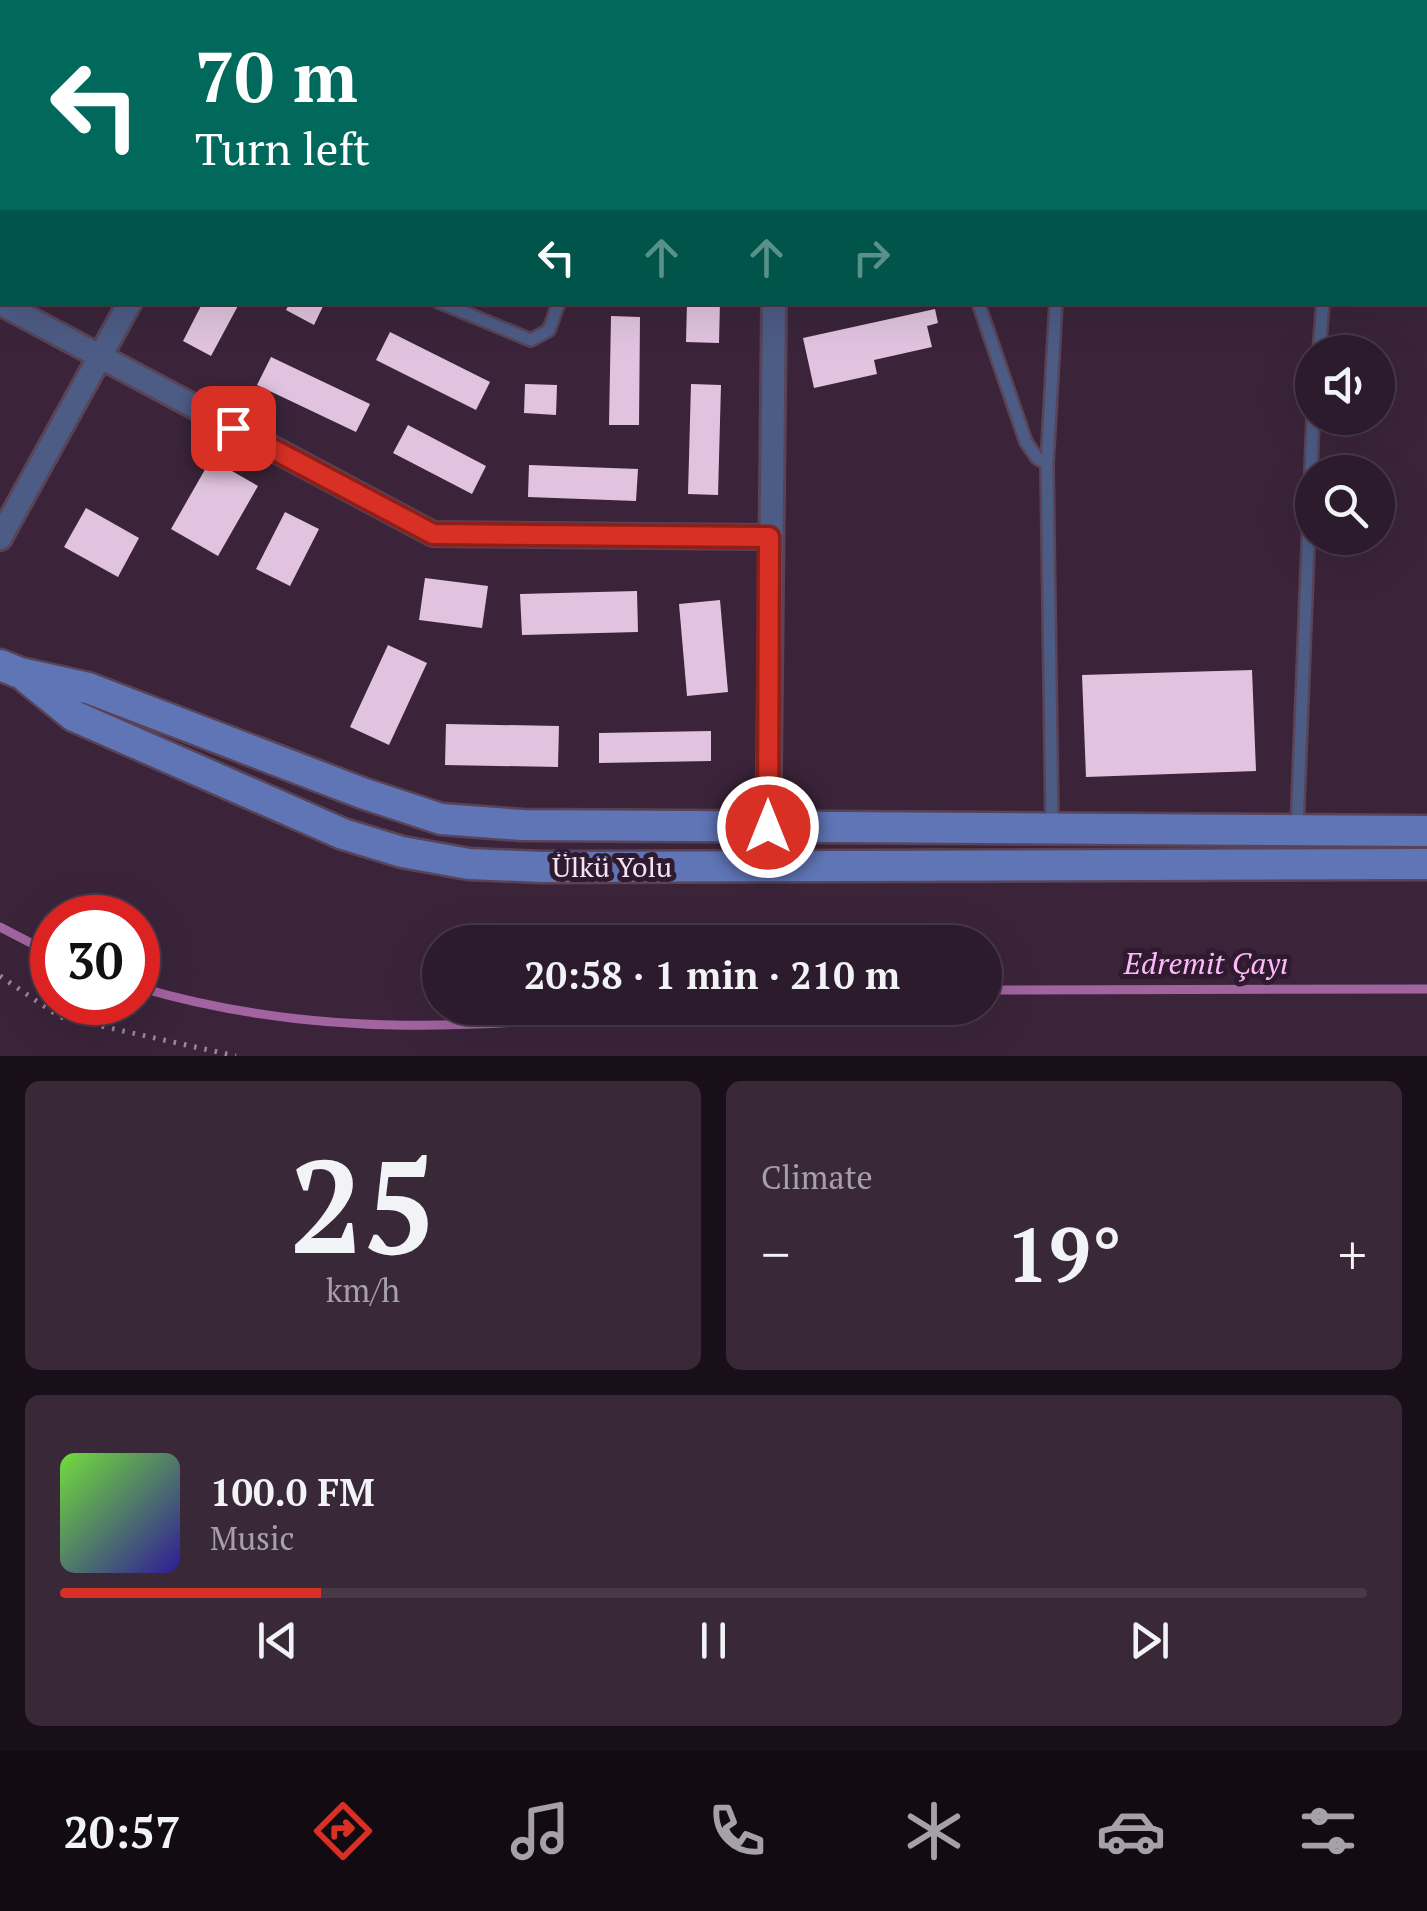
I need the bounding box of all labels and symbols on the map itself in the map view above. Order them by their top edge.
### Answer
pin [191,386,276,471]
position arrow [716,775,820,879]
street label: Ülkü Yolu [552,848,672,885]
speed limit sign: 30 [30,895,160,1025]
water label: Edremit Çayı [1123,943,1288,983]

